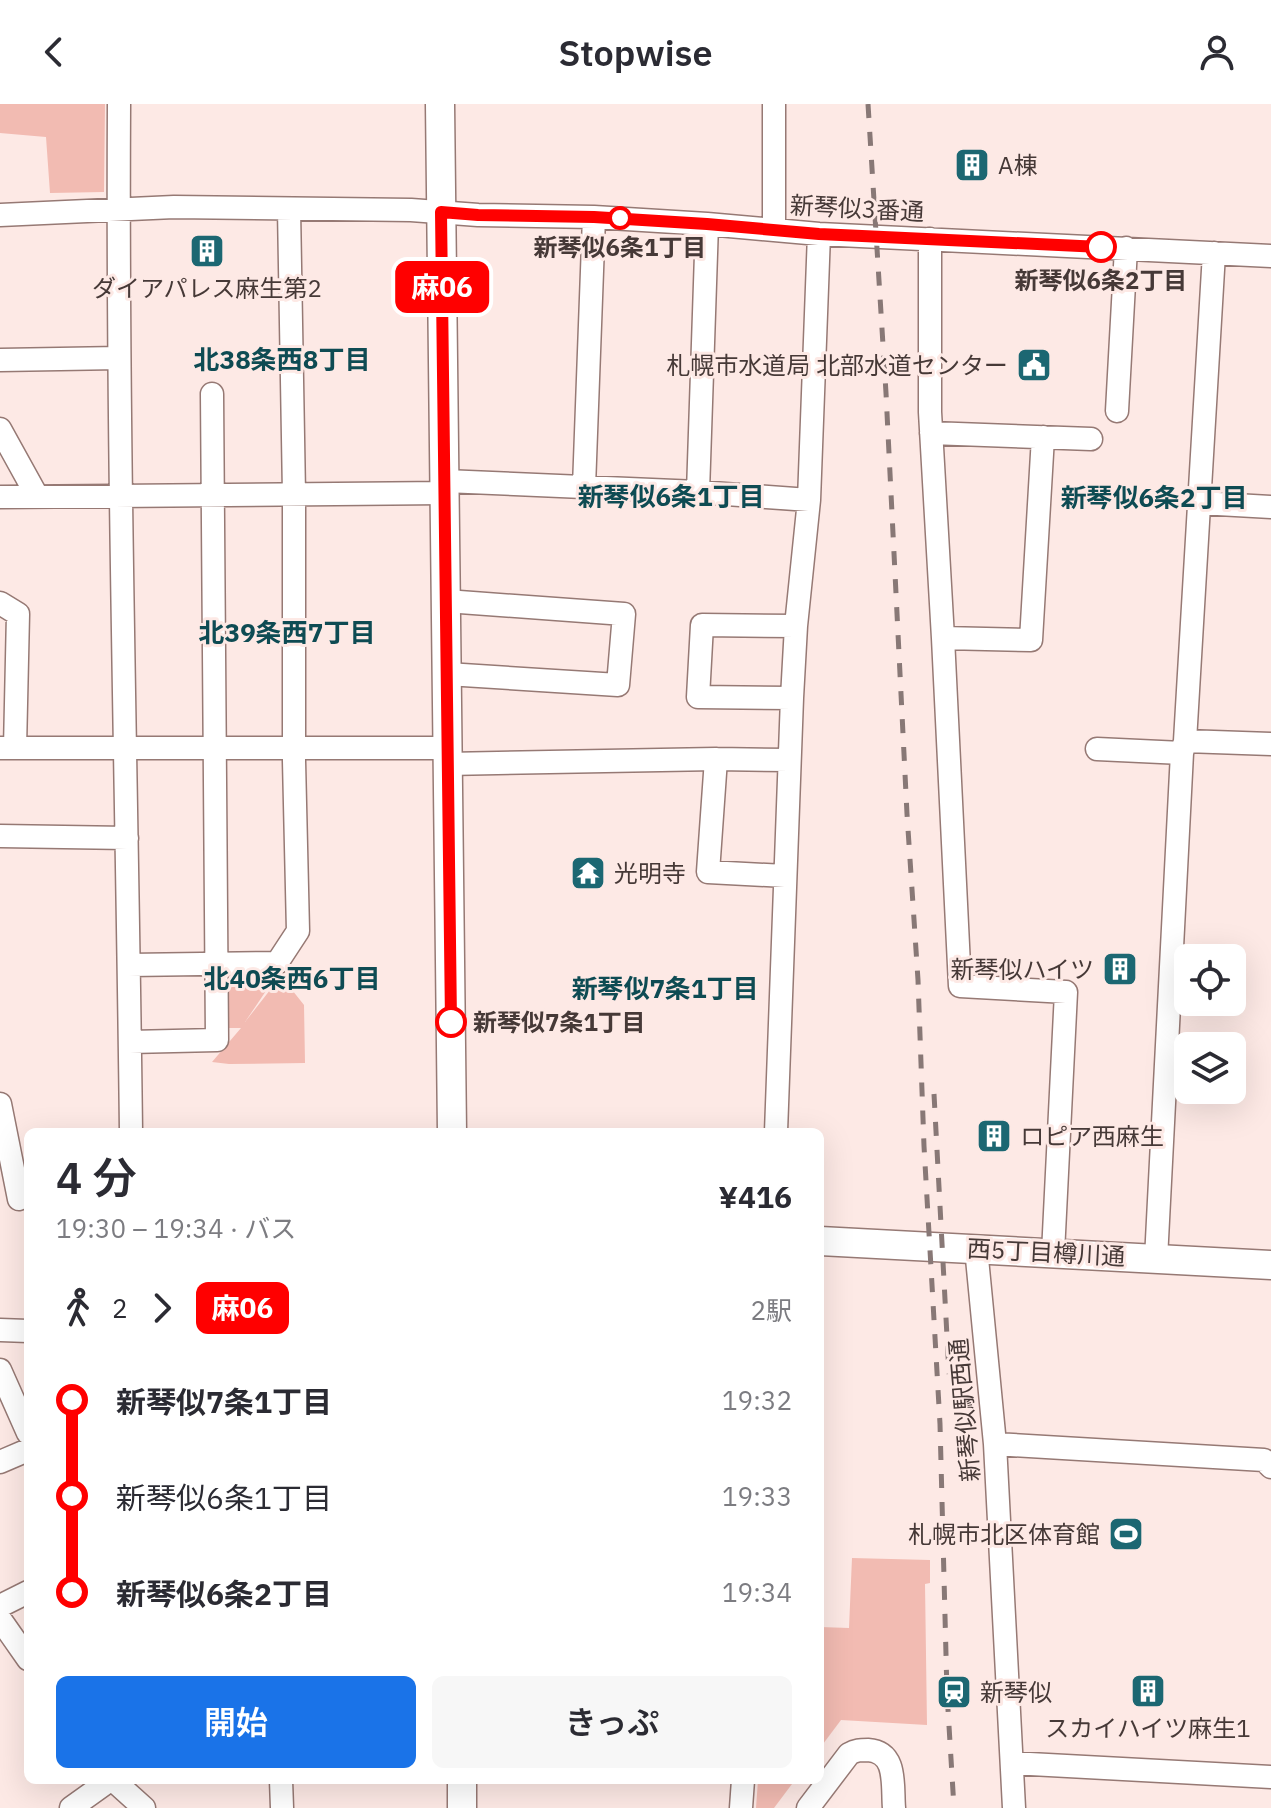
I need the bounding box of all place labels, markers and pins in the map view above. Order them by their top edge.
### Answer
building icon: A棟 [953,146,991,184]
place label: A棟 [998,149,1037,181]
marker: 新琴似6条1丁目 [609,207,631,229]
place label: 新琴似6条1丁目 [534,231,706,263]
building icon: ダイアパレス麻生第2 [188,232,226,270]
marker: 新琴似6条2丁目 [1086,232,1116,262]
place label: 新琴似6条2丁目 [1015,264,1187,296]
place label: ダイアパレス麻生第2 [92,272,322,304]
public building icon: 札幌市水道局 北部水道センター [1015,346,1053,384]
place label: 札幌市水道局 北部水道センター [666,349,1008,381]
temple icon: 光明寺 [569,854,607,892]
place label: 光明寺 [614,857,686,889]
building icon: 新琴似ハイツ [1101,950,1139,988]
place label: 新琴似ハイツ [950,953,1094,985]
place label: 新琴似7条1丁目 [473,1006,646,1038]
marker: 新琴似7条1丁目 [436,1007,466,1037]
building icon: ロピア西麻生 [975,1117,1013,1155]
place label: ロピア西麻生 [1020,1120,1164,1152]
sports icon: 札幌市北区体育館 [1107,1515,1145,1553]
place label: 札幌市北区体育館 [908,1518,1100,1550]
building icon: スカイハイツ麻生1 [1129,1672,1167,1710]
station icon: 新琴似 [935,1673,973,1711]
place label: 新琴似 [980,1676,1052,1708]
place label: スカイハイツ麻生1 [1045,1712,1251,1744]

